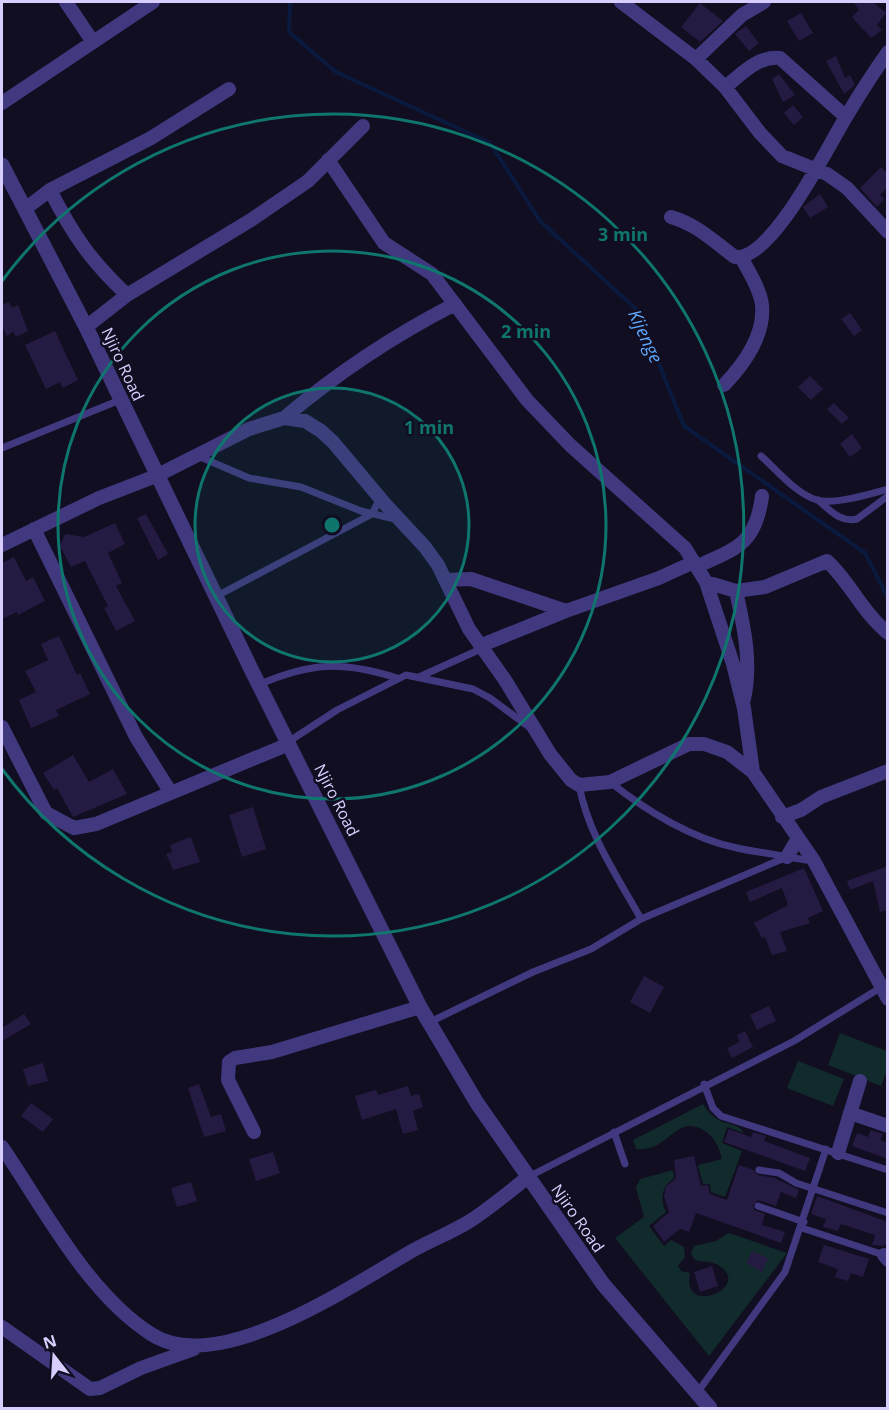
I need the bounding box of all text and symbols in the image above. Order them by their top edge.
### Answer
text: 3 min [598,222,648,246]
water label: Kijenge [623,305,669,367]
text: 2 min [501,319,551,343]
street label: Njiro Road [96,324,150,404]
text: 1 min [404,415,454,439]
centre of rings [322,515,342,535]
street label: Njiro Road [309,760,365,840]
street label: Njiro Road [546,1179,610,1257]
north arrow [24,1326,84,1386]
text: N [40,1329,59,1354]

